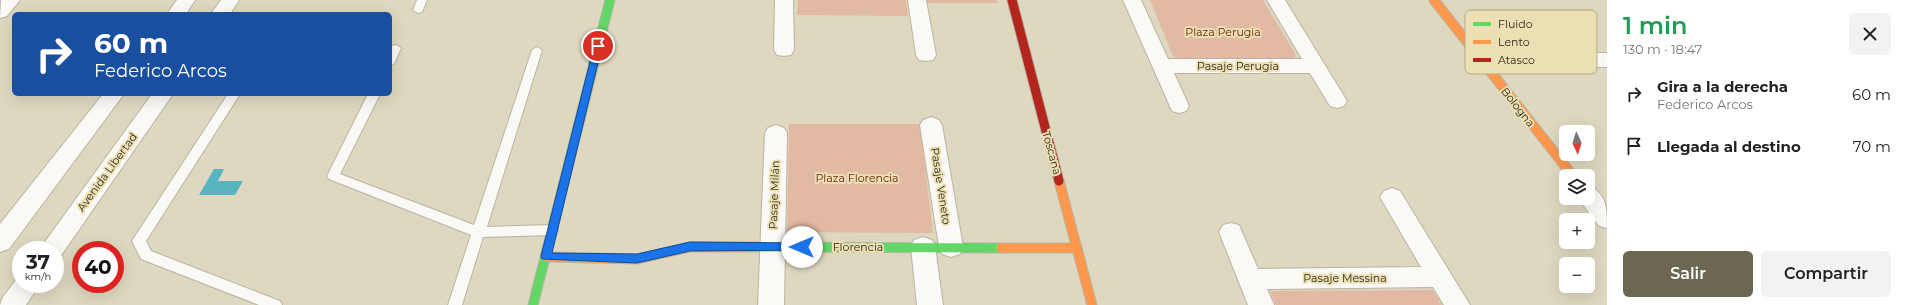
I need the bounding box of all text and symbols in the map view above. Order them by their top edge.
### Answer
legend [1465,10,1597,74]
text: 1 min [1623,11,1687,40]
button: close [1849,13,1891,55]
text: Fluido [1498,17,1533,31]
park label: Plaza Perugia [1185,25,1261,39]
text: 60 m [94,26,168,60]
icon: right [28,28,80,80]
pin [581,29,615,63]
icon: arrive [587,35,609,57]
text: Lento [1498,35,1530,49]
text: 130 m · 18:47 [1623,41,1702,57]
text: Atasco [1498,53,1535,67]
street label: Pasaje Perugia [1197,59,1279,73]
text: Federico Arcos [94,60,227,82]
text: Gira a la derecha [1657,77,1788,96]
icon: right [1623,83,1645,105]
street label: Bologna [1498,84,1538,130]
text: 60 m [1852,85,1891,104]
text: Federico Arcos [1657,96,1753,112]
north arrow [1559,125,1595,161]
map controls [1559,125,1595,293]
street label: Avenida Libertad [74,130,140,214]
street label: Toscana [1039,130,1065,176]
icon: arrive [1623,135,1645,157]
text: Llegada al destino [1657,137,1801,156]
text: 70 m [1853,137,1891,156]
street label: Pasaje Veneto [928,147,954,226]
street label: Pasaje Milán [766,160,782,230]
button: layers [1559,169,1595,205]
park label: Plaza Florencia [815,171,899,185]
button: + [1559,213,1595,249]
position arrow [781,226,823,268]
street label: Florencia [833,240,883,254]
speed limit sign: 40 [72,241,124,293]
text: 37 [26,250,50,274]
button: Salir [1623,251,1753,297]
button: Compartir [1761,251,1891,297]
button: − [1559,257,1595,293]
text: km/h [25,270,51,283]
street label: Pasaje Messina [1303,271,1387,285]

